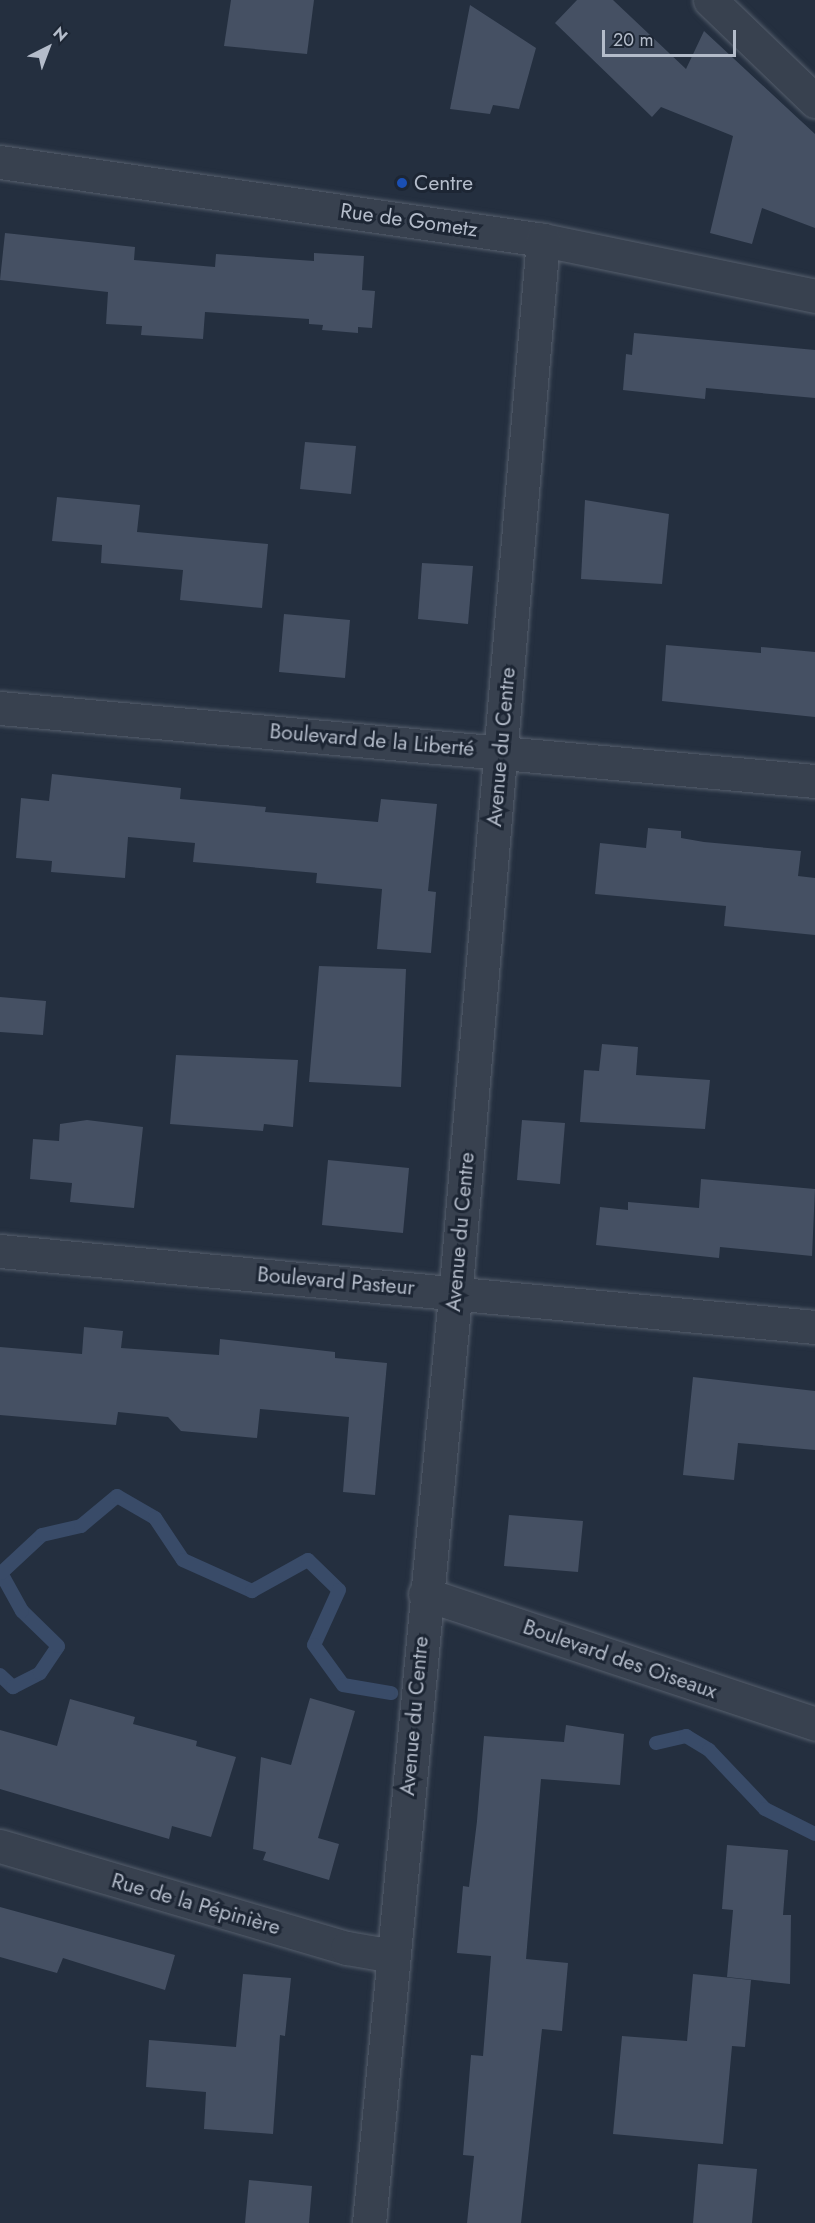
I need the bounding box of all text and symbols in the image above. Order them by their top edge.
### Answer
north arrow [18,18,78,78]
scale bar [605,18,738,56]
text: N [48,21,73,47]
text: 20 m [613,27,653,53]
place label: Centre [414,170,473,196]
marker: Centre [395,176,409,190]
street label: Rue de Gometz [339,198,479,242]
street label: Avenue du Centre [481,666,521,828]
street label: Boulevard de la Liberté [269,718,475,762]
street label: Avenue du Centre [440,1151,480,1313]
street label: Boulevard Pasteur [256,1262,416,1300]
street label: Boulevard des Oiseaux [520,1614,720,1704]
street label: Avenue du Centre [394,1635,434,1797]
street label: Rue de la Pépinière [109,1868,283,1940]

